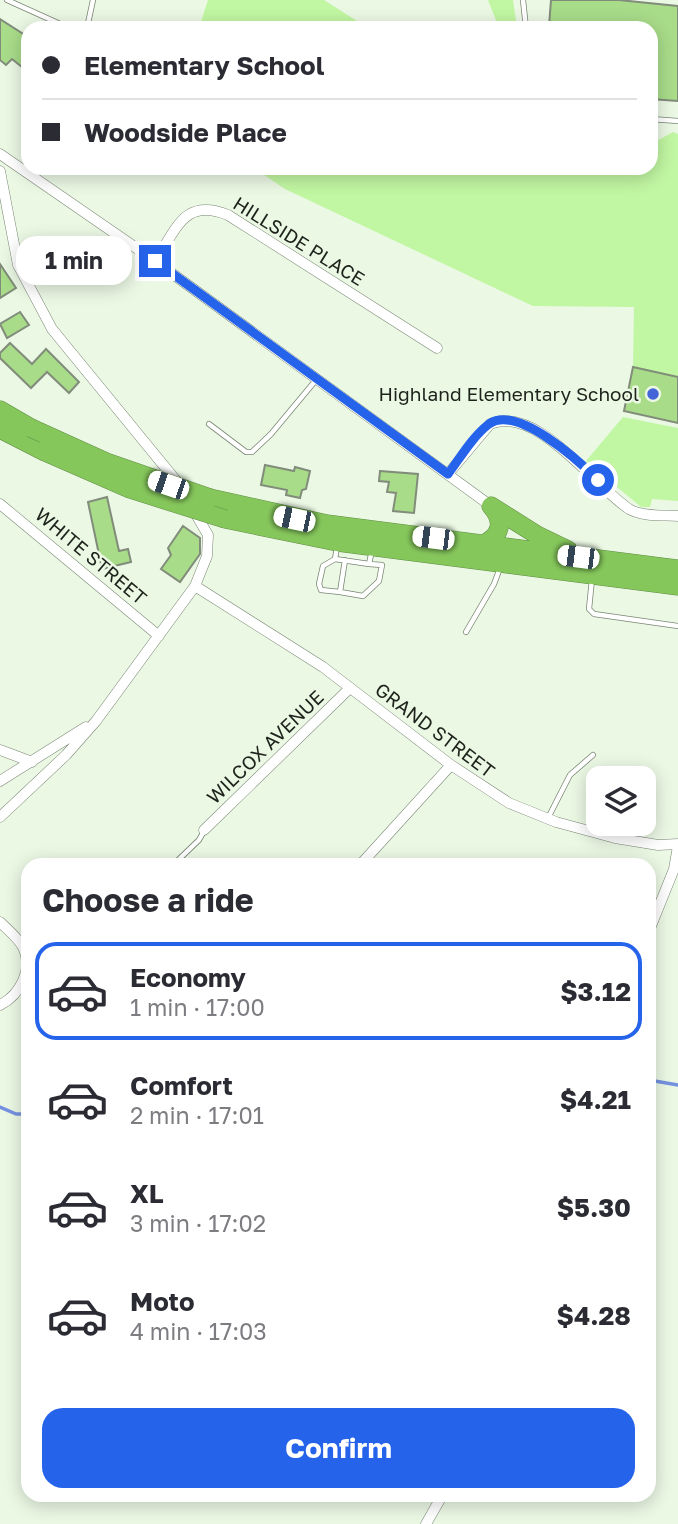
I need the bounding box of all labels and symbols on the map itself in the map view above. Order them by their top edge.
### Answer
street label: HILLSIDE PLACE [229,191,369,290]
callout: 1 min [15,236,130,286]
route end [139,245,171,277]
place label: Highland Elementary School [379,382,639,405]
marker: Highland Elementary School [645,386,661,402]
route start [582,464,614,496]
car [145,468,192,502]
street label: WHITE STREET [31,502,152,609]
car [272,504,317,534]
car [411,525,456,551]
car [556,544,601,570]
street label: GRAND STREET [371,677,500,782]
street label: WILCOX AVENUE [201,685,328,808]

